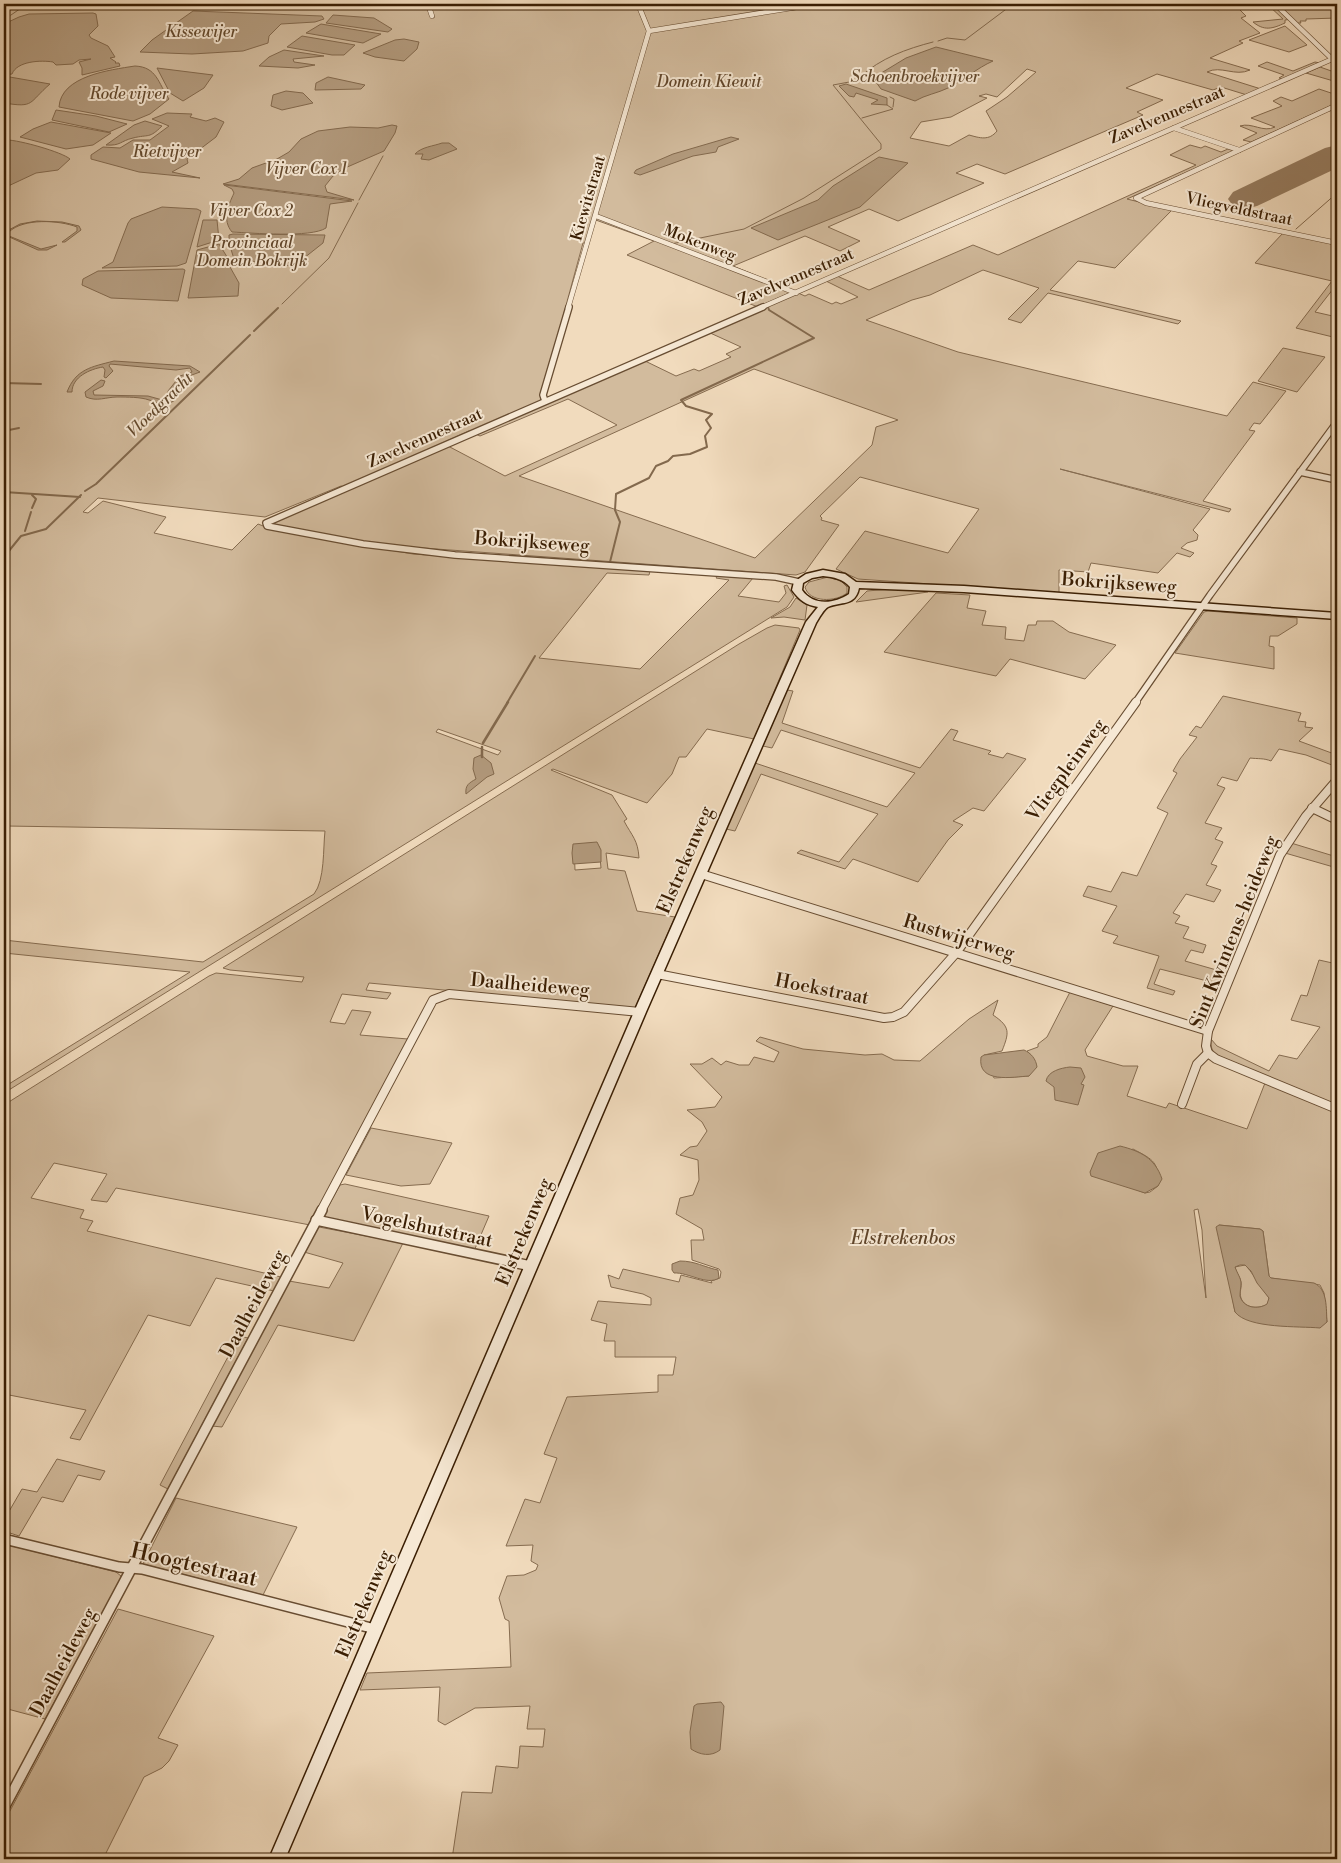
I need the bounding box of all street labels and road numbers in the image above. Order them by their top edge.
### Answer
street label: Zavelvennestraat [1106,82,1228,148]
street label: Kiewitstraat [566,153,610,243]
street label: Vliegveldstraat [1183,188,1295,230]
street label: Mokenweg [661,220,740,266]
street label: Zavelvennestraat [735,244,857,310]
street label: Zavelvennestraat [365,404,486,472]
street label: Bokrijkseweg [472,526,591,558]
street label: Bokrijkseweg [1059,567,1178,599]
street label: Vliegpleinweg [1020,714,1111,827]
street label: Elstrekenweg [652,802,719,917]
street label: Sint Kwintens-heideweg [1184,832,1284,1032]
street label: Rustwijerweg [900,909,1018,965]
street label: Daalheideweg [469,968,591,1002]
street label: Hoekstraat [773,968,871,1010]
street label: Elstrekenweg [491,1174,558,1289]
street label: Vogelshutstraat [358,1201,495,1253]
street label: Daalheideweg [214,1245,292,1362]
street label: Hoogtestraat [128,1537,260,1593]
street label: Elstrekenweg [331,1546,398,1661]
street label: Daalheideweg [24,1603,102,1720]

